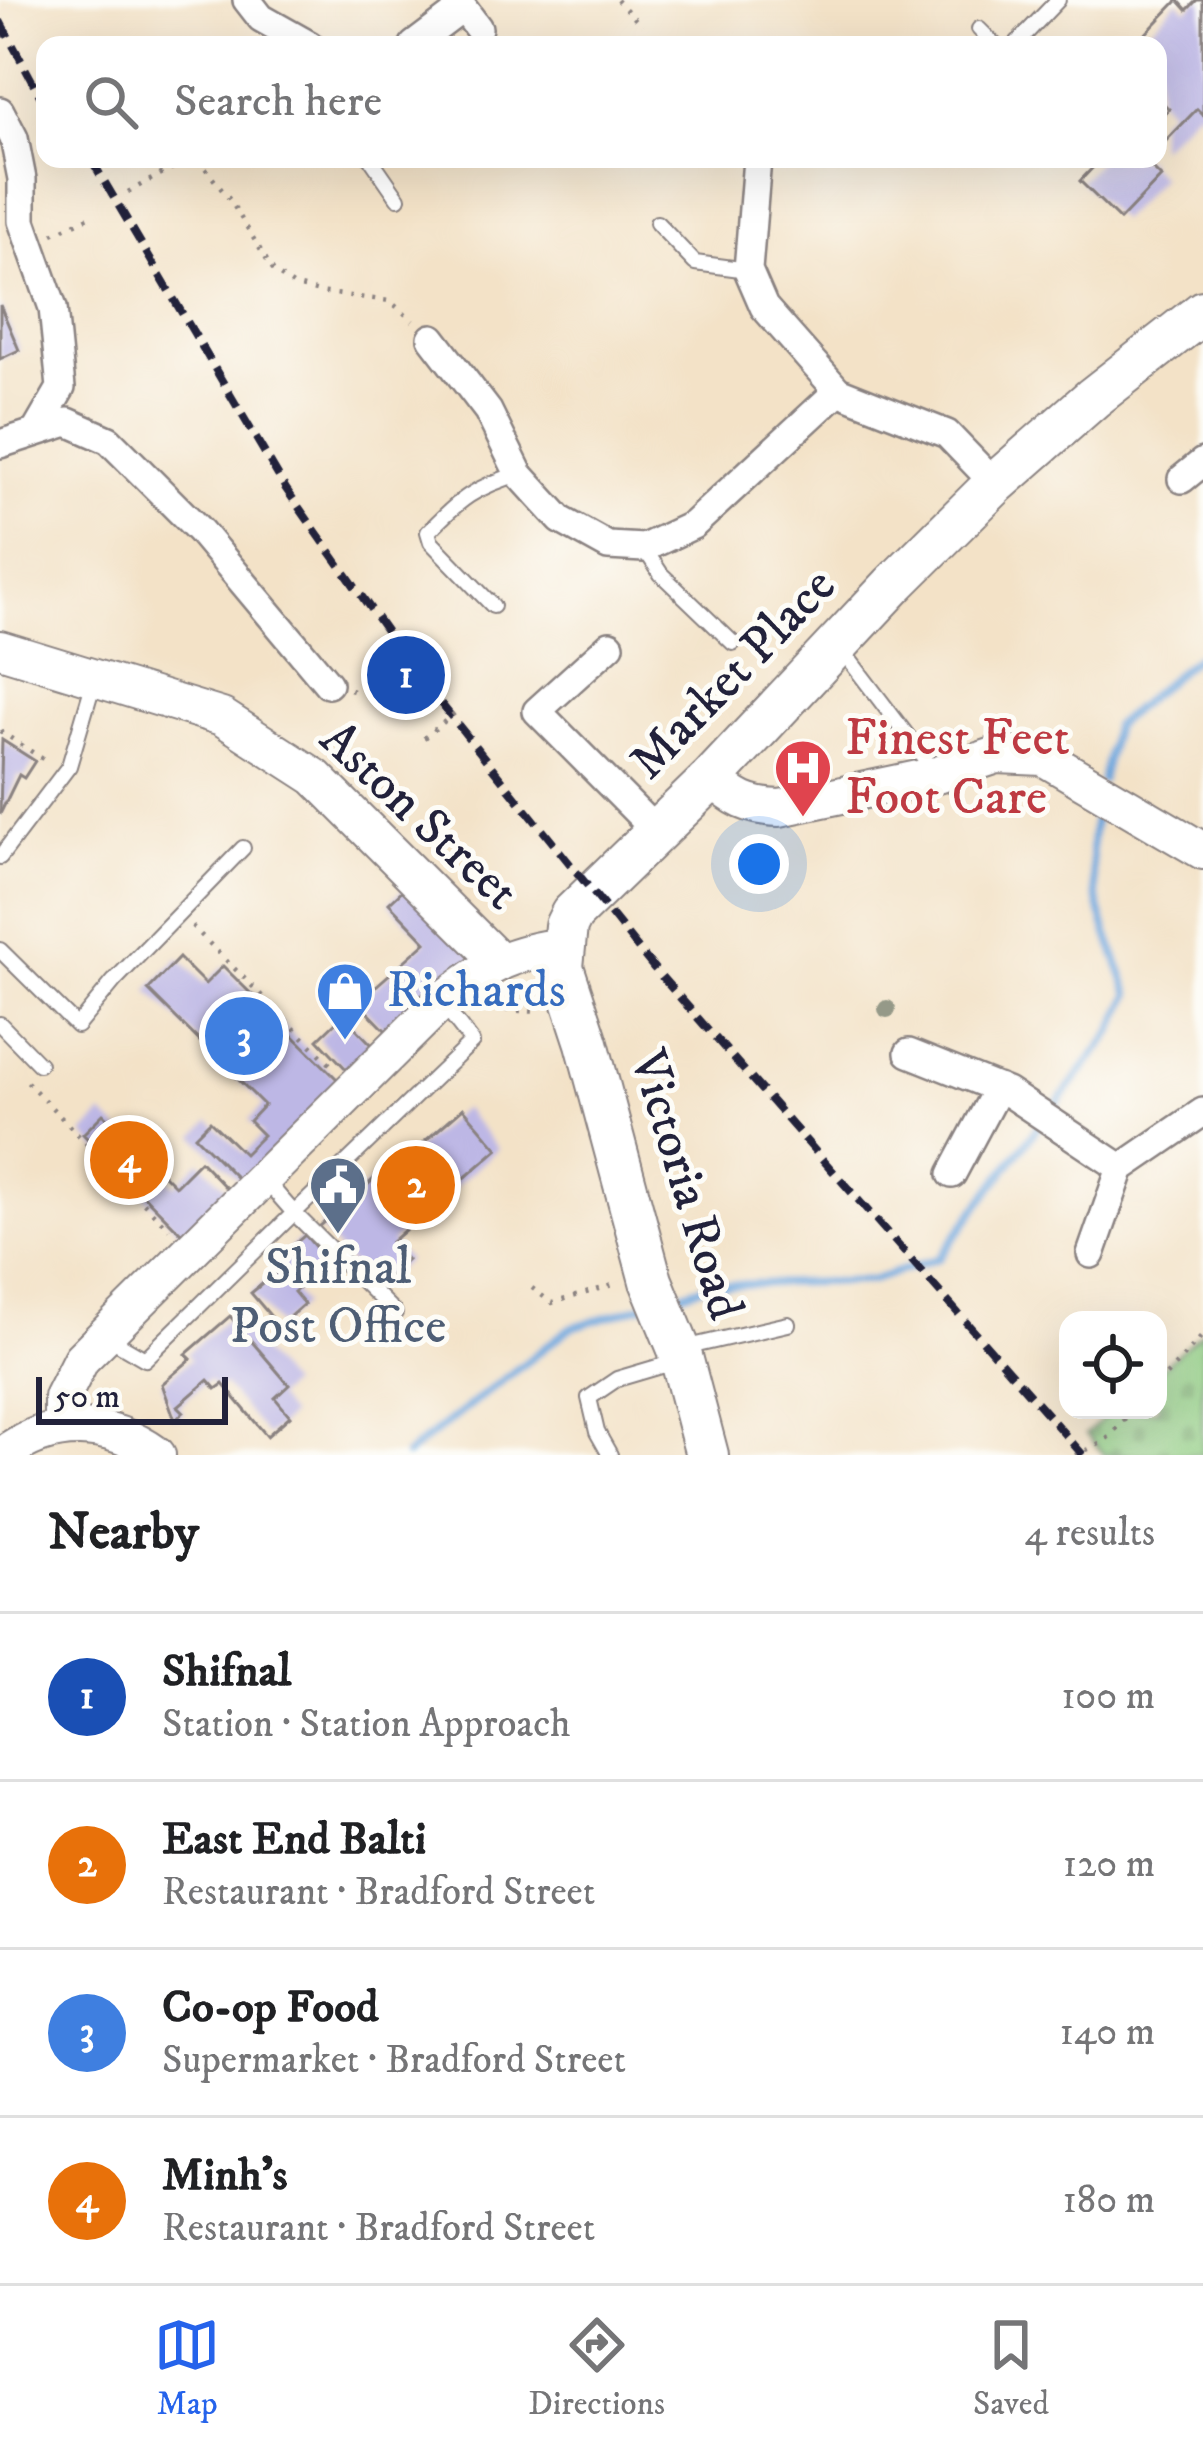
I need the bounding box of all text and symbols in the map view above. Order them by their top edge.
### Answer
search box [36,36,1167,168]
icon: search [78,69,144,135]
text: Search here [174,74,382,130]
street label: Market Place [616,555,850,793]
pin: 1 [367,630,445,720]
place label: Finest Feet Foot Care [845,707,1070,830]
street label: Aston Street [306,708,532,924]
hospital icon: Finest Feet Foot Care [772,737,834,819]
your location [729,834,789,894]
place label: Richards [387,959,566,1023]
shop icon: Richards [314,960,376,1042]
pin: 3 [205,991,283,1081]
street label: Victoria Road [614,1042,757,1328]
pin: 4 [90,1115,168,1205]
pin: 2 [377,1140,455,1230]
public building icon: Shifnal Post Office [307,1154,369,1236]
place label: Shifnal Post Office [230,1236,446,1359]
map controls [1059,1311,1167,1419]
button: locate [1059,1311,1167,1419]
scale bar [36,1371,228,1424]
text: 50 m [54,1377,120,1418]
text: Nearby [48,1501,199,1565]
text: 4 results [1025,1509,1155,1558]
text: Shifnal [162,1644,291,1700]
text: 1 [80,1672,94,1721]
text: 100 m [1061,1672,1155,1721]
text: Station · Station Approach [162,1700,570,1749]
text: East End Balti [162,1812,426,1868]
text: 2 [77,1840,97,1889]
text: 120 m [1063,1840,1155,1889]
text: Restaurant · Bradford Street [162,1868,595,1917]
text: Co-op Food [162,1980,379,2036]
text: 3 [80,2008,94,2057]
text: 140 m [1060,2008,1155,2057]
text: Supermarket · Bradford Street [162,2036,626,2085]
text: Minh's [162,2148,288,2204]
text: 4 [76,2176,98,2225]
text: 180 m [1063,2176,1155,2225]
text: Restaurant · Bradford Street [162,2204,595,2253]
tab: Map [154,2312,220,2425]
tab: Directions [528,2312,665,2425]
tab: Saved [973,2312,1049,2425]

